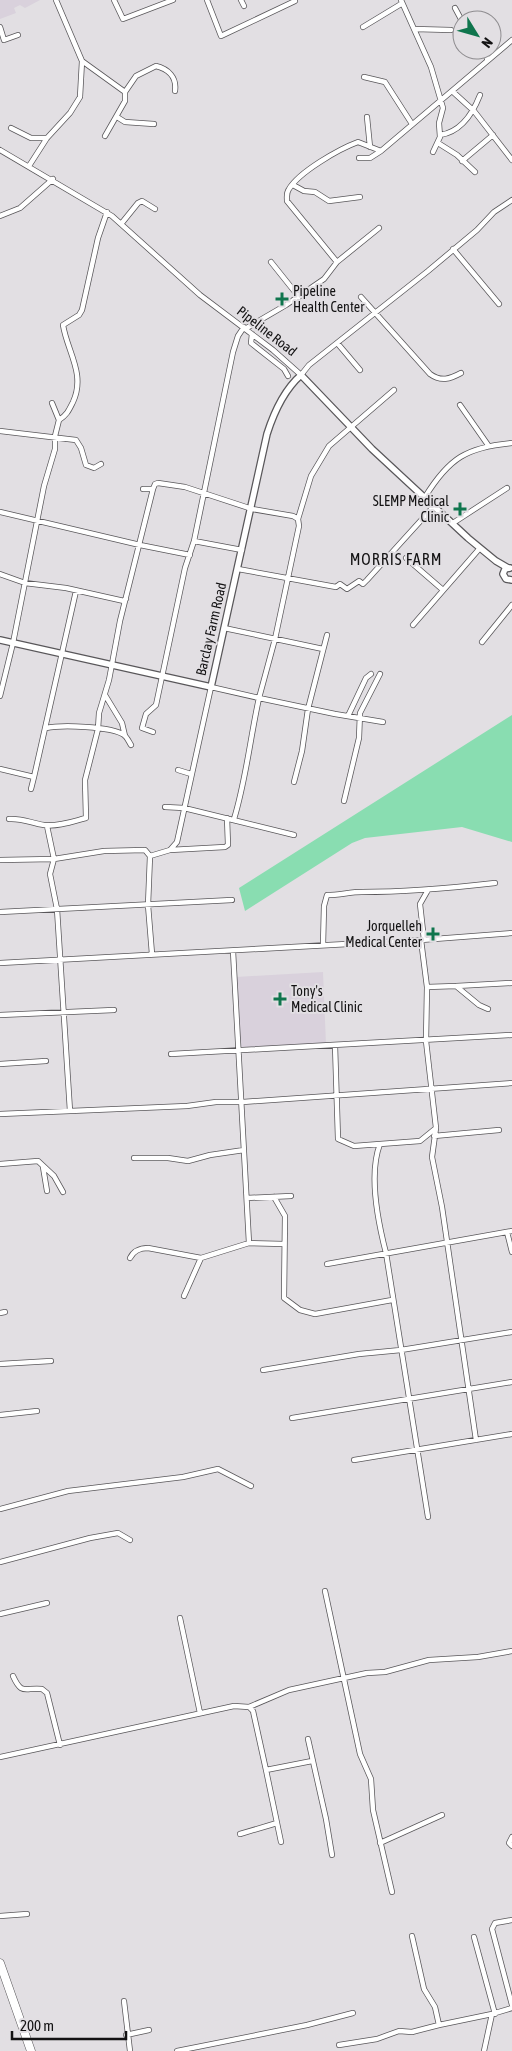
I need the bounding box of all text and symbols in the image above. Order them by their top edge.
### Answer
north arrow [452,10,502,60]
text: N [479,35,496,51]
place label: Pipeline Health Center [293,283,365,315]
marker: Pipeline Health Center [275,292,289,306]
street label: Pipeline Road [234,303,300,359]
place label: SLEMP Medical Clinic [373,493,450,525]
marker: SLEMP Medical Clinic [453,502,467,516]
district label: MORRIS FARM [350,550,442,568]
street label: Barclay Farm Road [193,581,229,677]
place label: Jorquelleh Medical Center [345,918,423,950]
marker: Jorquelleh Medical Center [426,927,440,941]
place label: Tony's Medical Clinic [291,983,363,1015]
marker: Tony's Medical Clinic [273,992,287,1006]
scale bar [12,2008,126,2040]
text: 200 m [20,2017,54,2034]

